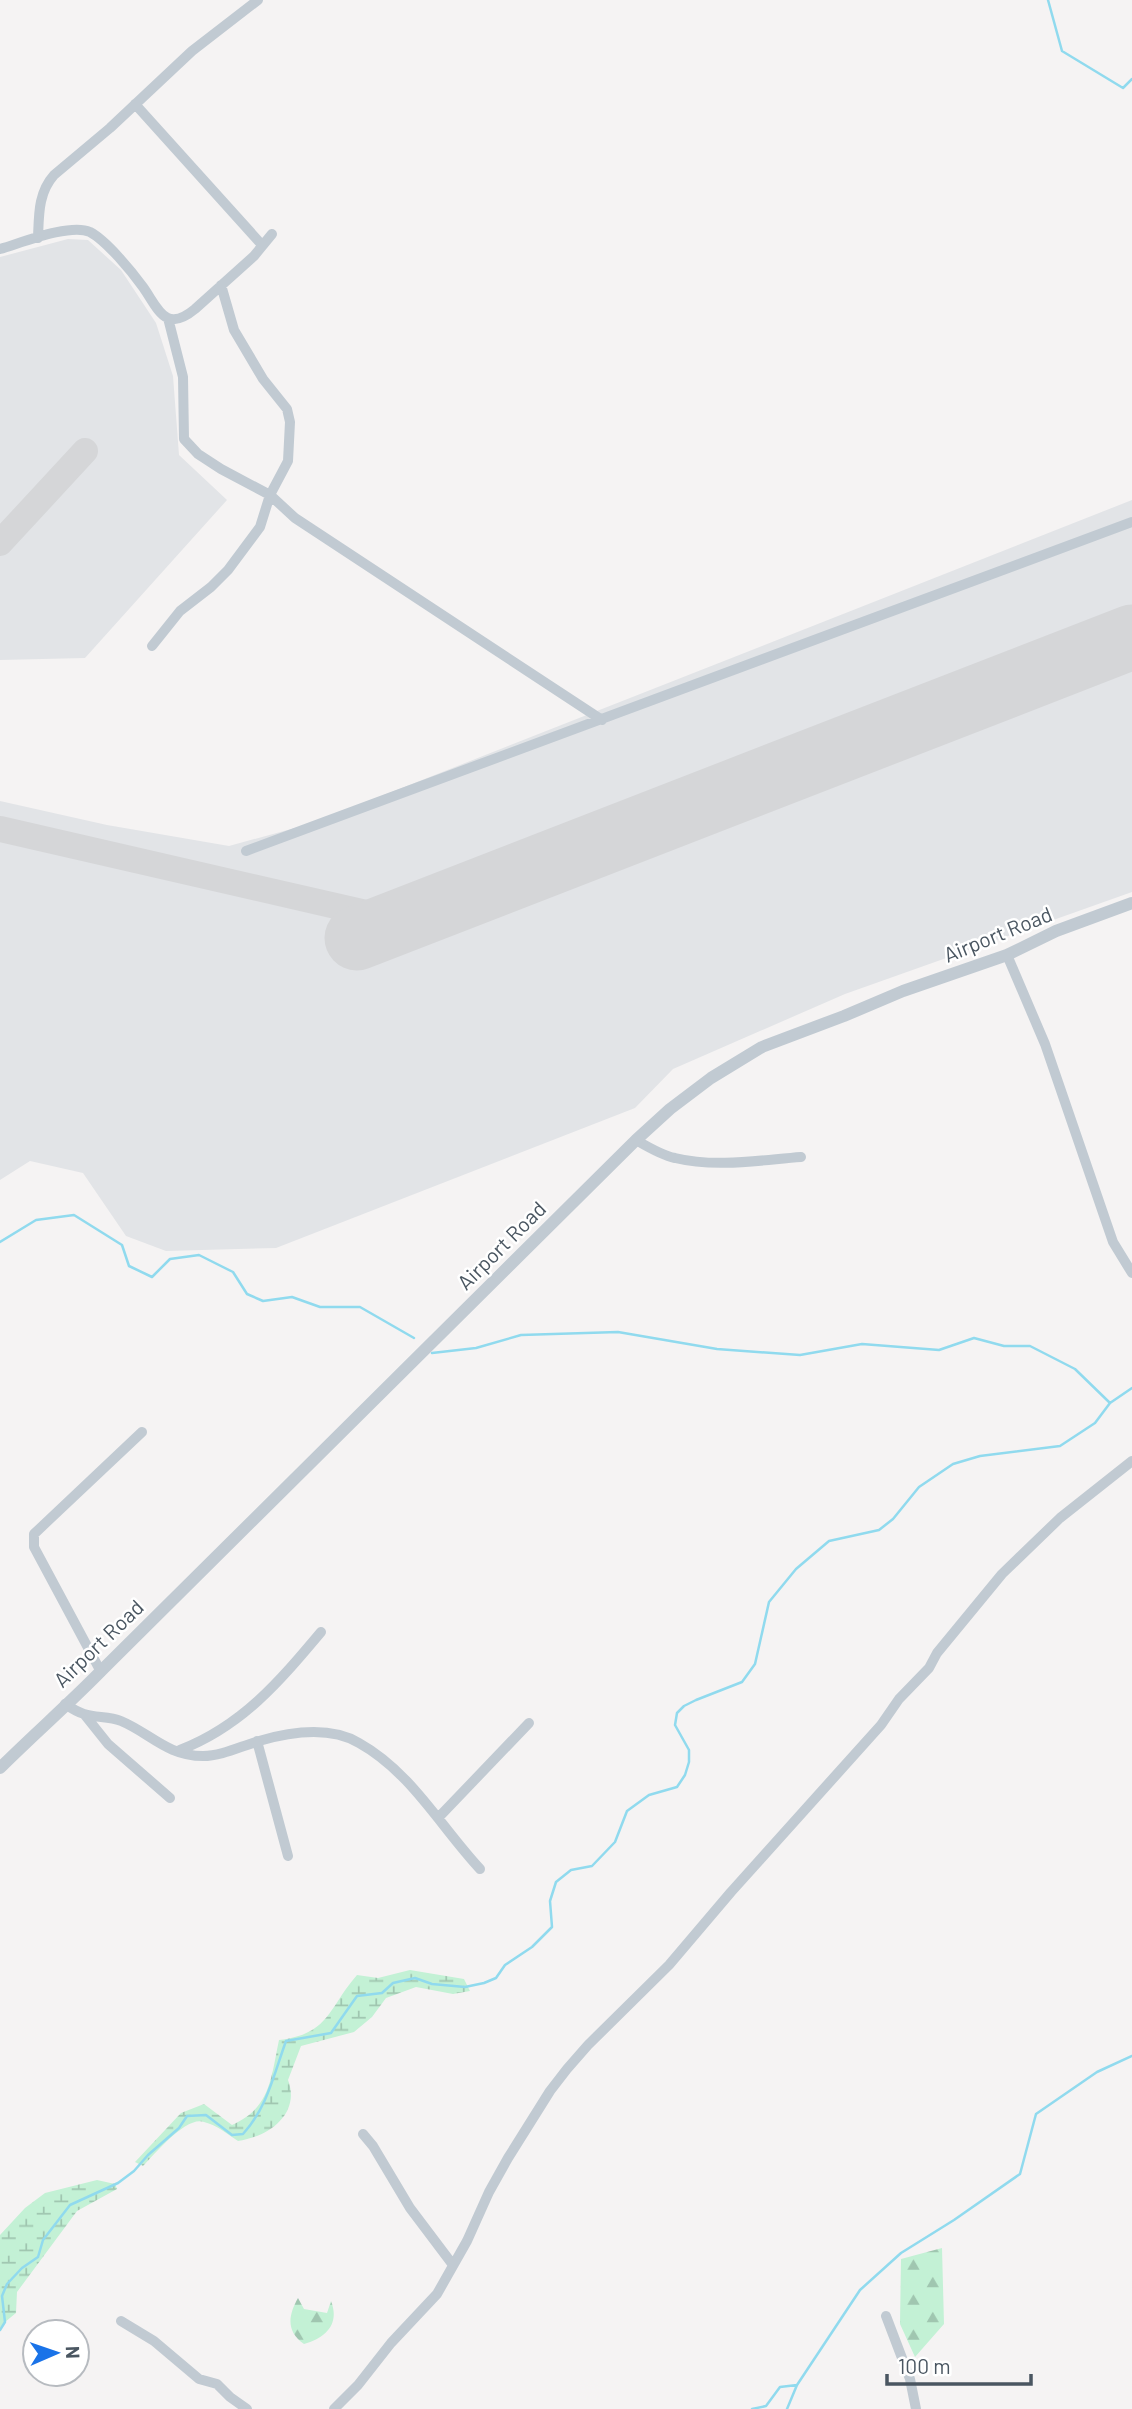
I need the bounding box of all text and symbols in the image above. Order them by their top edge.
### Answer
street label: Airport Road [940,901,1055,967]
street label: Airport Road [451,1195,550,1294]
street label: Airport Road [48,1594,148,1692]
north arrow [21,2318,91,2388]
scale bar [887,2342,1030,2386]
text: N [62,2346,85,2359]
text: 100 m [898,2353,951,2378]

